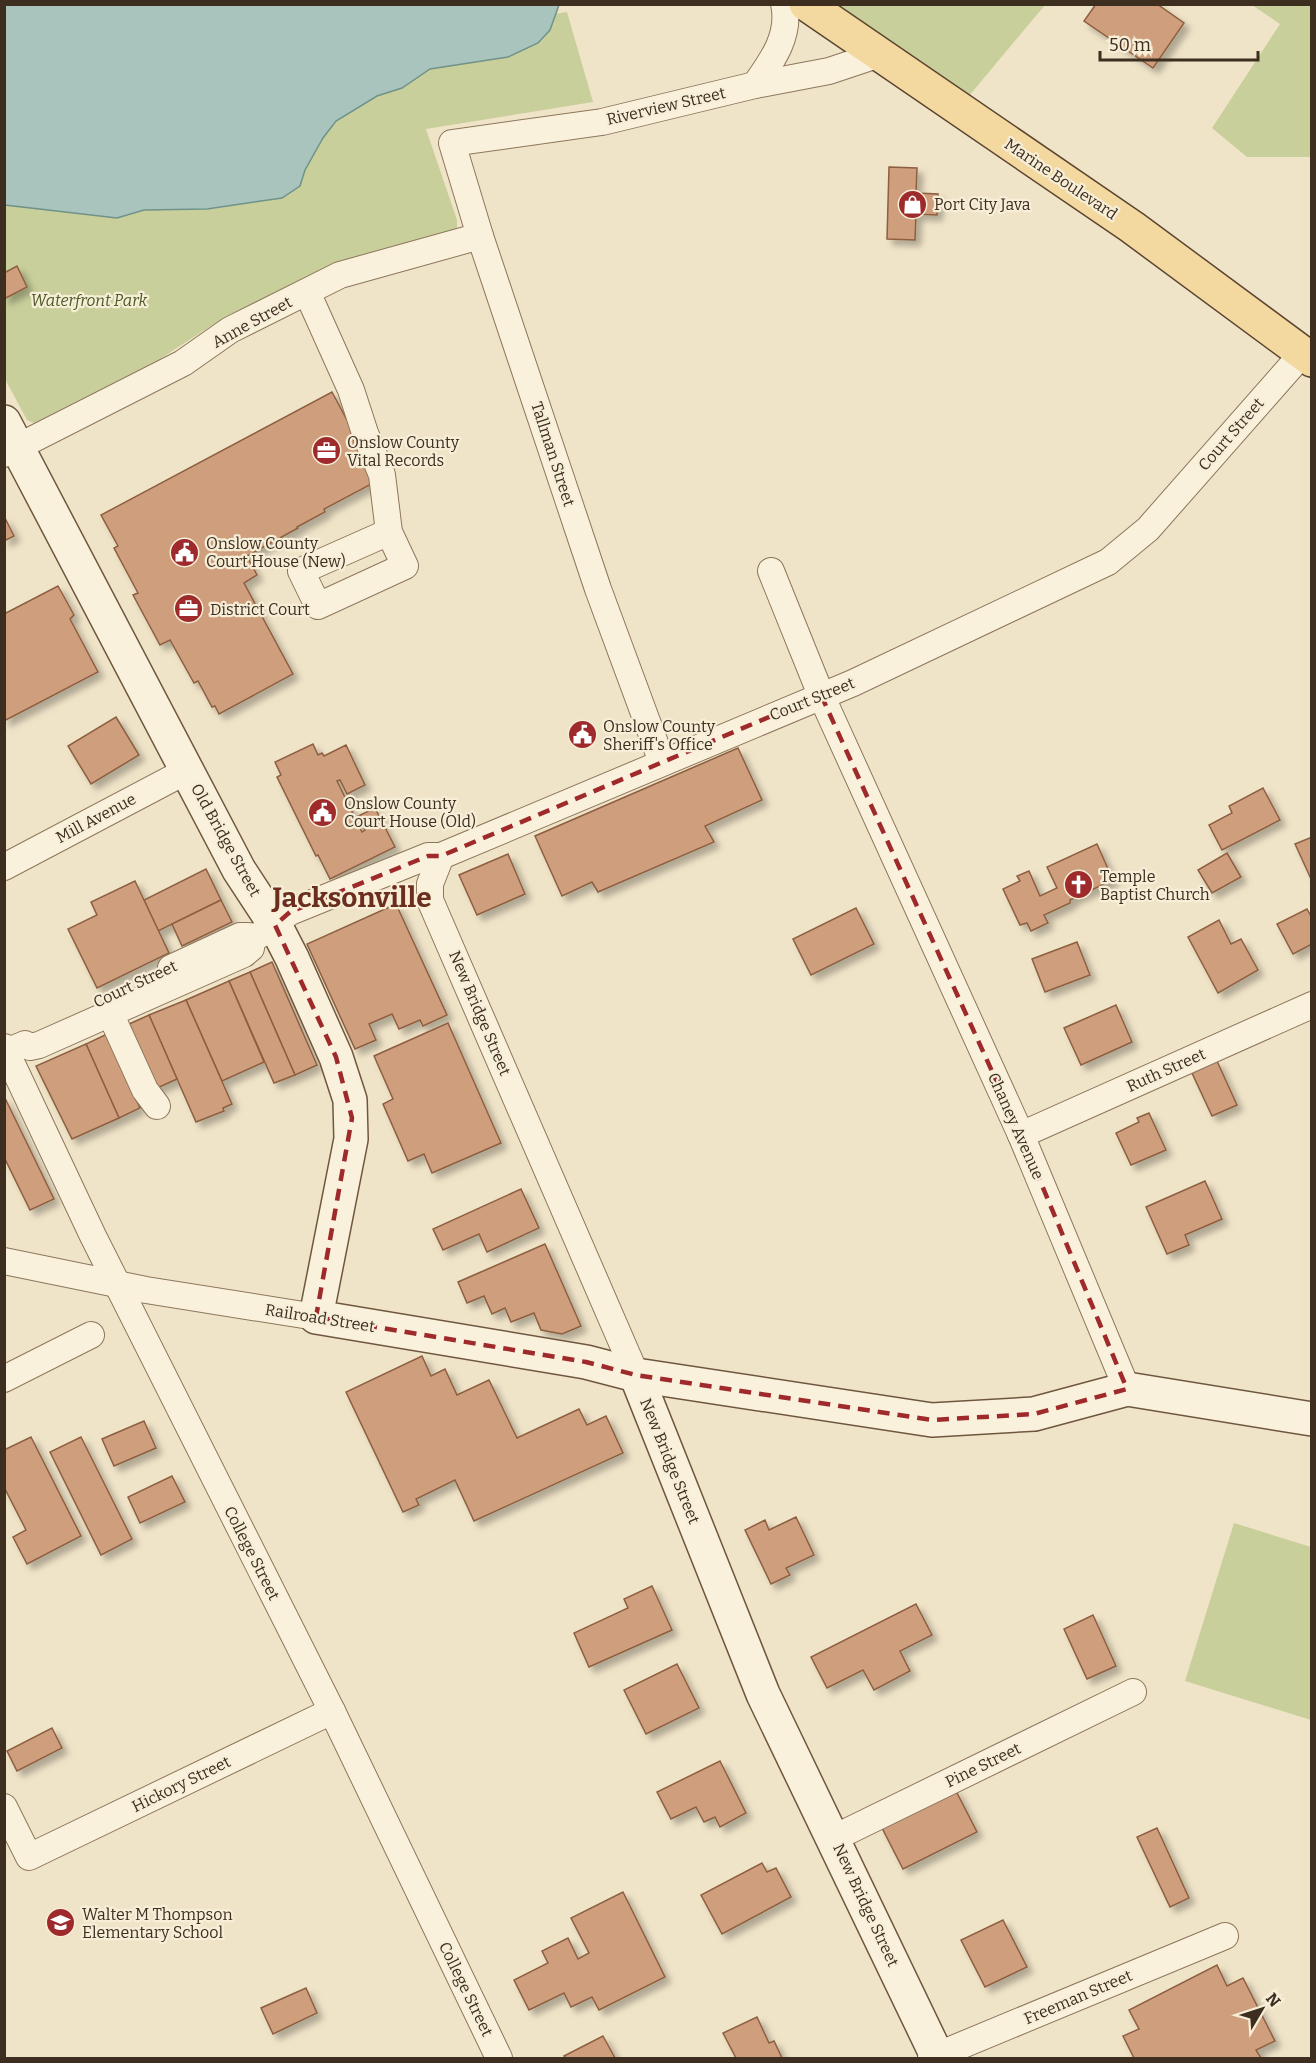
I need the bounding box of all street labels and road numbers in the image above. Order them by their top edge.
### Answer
street label: Riverview Street [605,83,728,129]
street label: Marine Boulevard [1001,134,1121,224]
street label: Anne Street [209,292,295,352]
street label: Court Street [1194,394,1268,474]
street label: Tallman Street [527,399,579,509]
street label: Court Street [767,673,858,725]
street label: Old Bridge Street [187,780,265,900]
street label: Mill Avenue [53,789,139,847]
street label: New Bridge Street [445,948,515,1078]
street label: Court Street [90,956,180,1012]
street label: Ruth Street [1124,1044,1208,1096]
street label: Chaney Avenue [984,1070,1048,1182]
street label: Railroad Street [264,1300,376,1336]
street label: New Bridge Street [636,1395,704,1527]
street label: College Street [220,1503,284,1603]
street label: Pine Street [942,1739,1024,1791]
street label: Hickory Street [129,1752,234,1816]
street label: New Bridge Street [829,1840,903,1970]
street label: College Street [435,1939,497,2040]
street label: Freeman Street [1021,1966,1135,2028]

